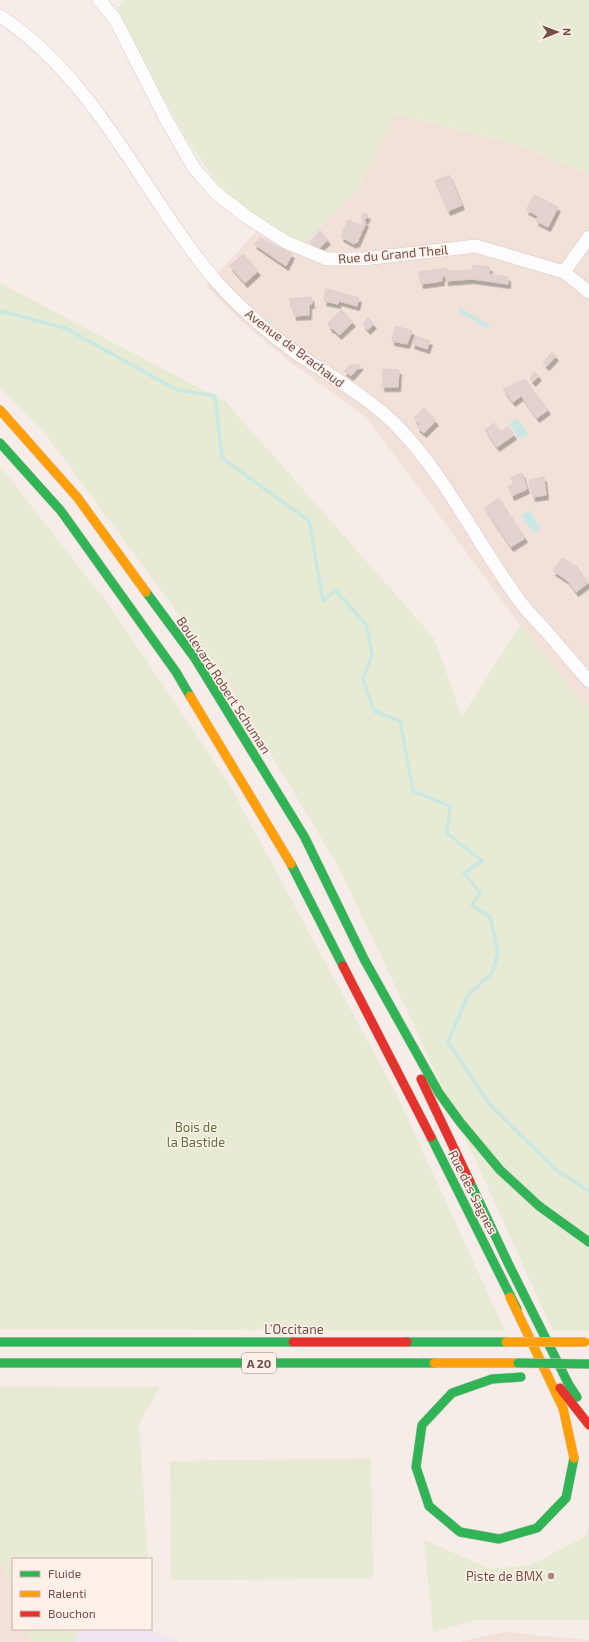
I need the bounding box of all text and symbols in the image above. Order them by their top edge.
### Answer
north arrow [537,12,577,52]
text: N [561,28,574,36]
street label: Rue du Grand Theil [337,241,449,267]
street label: Avenue de Brachaud [242,305,348,391]
street label: Boulevard Robert Schuman [174,613,274,757]
park label: Bois de la Bastide [167,1119,225,1150]
street label: Rue des Sagnes [445,1147,501,1237]
street label: L'Occitane [264,1321,324,1337]
road number: A 20 [242,1353,276,1373]
legend [12,1558,152,1630]
text: Fluide [48,1566,81,1580]
place label: Piste de BMX [466,1568,543,1584]
marker: Piste de BMX [546,1571,556,1581]
text: Ralenti [48,1586,87,1600]
text: Bouchon [48,1606,96,1620]

